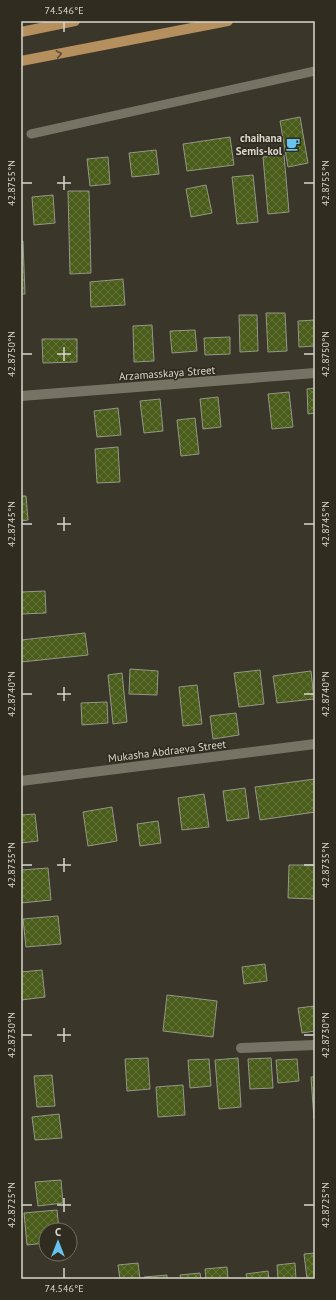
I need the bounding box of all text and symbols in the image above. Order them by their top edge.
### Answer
text: 74.546°E [45,4,84,17]
one-way arrow [56,50,62,59]
place label: chaihana Semis-kol [236,131,283,158]
cafe icon: chaihana Semis-kol [285,136,301,152]
text: 42.8755°N [5,160,18,206]
text: 42.8755°N [319,160,332,206]
text: 42.8750°N [5,331,18,377]
text: 42.8750°N [319,331,332,377]
street label: Arzamasskaya Street [118,363,216,383]
text: 42.8745°N [5,501,18,547]
text: 42.8745°N [319,501,332,547]
text: 42.8740°N [5,671,18,717]
text: 42.8740°N [319,671,332,717]
street label: Mukasha Abdraeva Street [107,737,227,765]
text: 42.8735°N [5,842,18,888]
text: 42.8735°N [319,842,332,888]
text: 42.8730°N [5,1012,18,1058]
text: 42.8730°N [319,1012,332,1058]
text: 42.8725°N [5,1182,18,1228]
text: 42.8725°N [319,1182,332,1228]
north arrow [38,1222,78,1262]
text: С [55,1225,61,1239]
text: 74.546°E [45,1282,84,1295]

